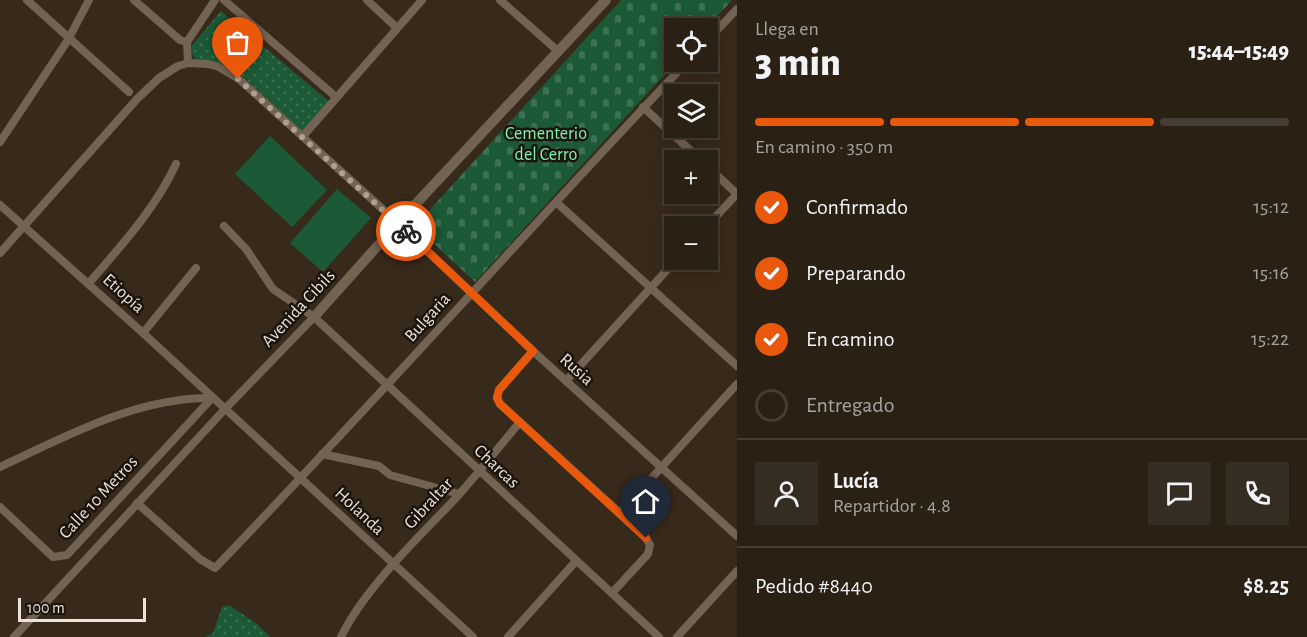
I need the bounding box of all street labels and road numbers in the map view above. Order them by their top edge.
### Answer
street label: Avenida Cibils [259,267,339,351]
street label: Etiopía [99,271,148,317]
street label: Bulgaria [401,290,454,345]
street label: Rusia [556,350,597,389]
street label: Charcas [470,442,522,492]
street label: Calle 10 Metros [56,453,141,542]
street label: Gibraltar [401,475,457,533]
street label: Holanda [331,485,388,539]

